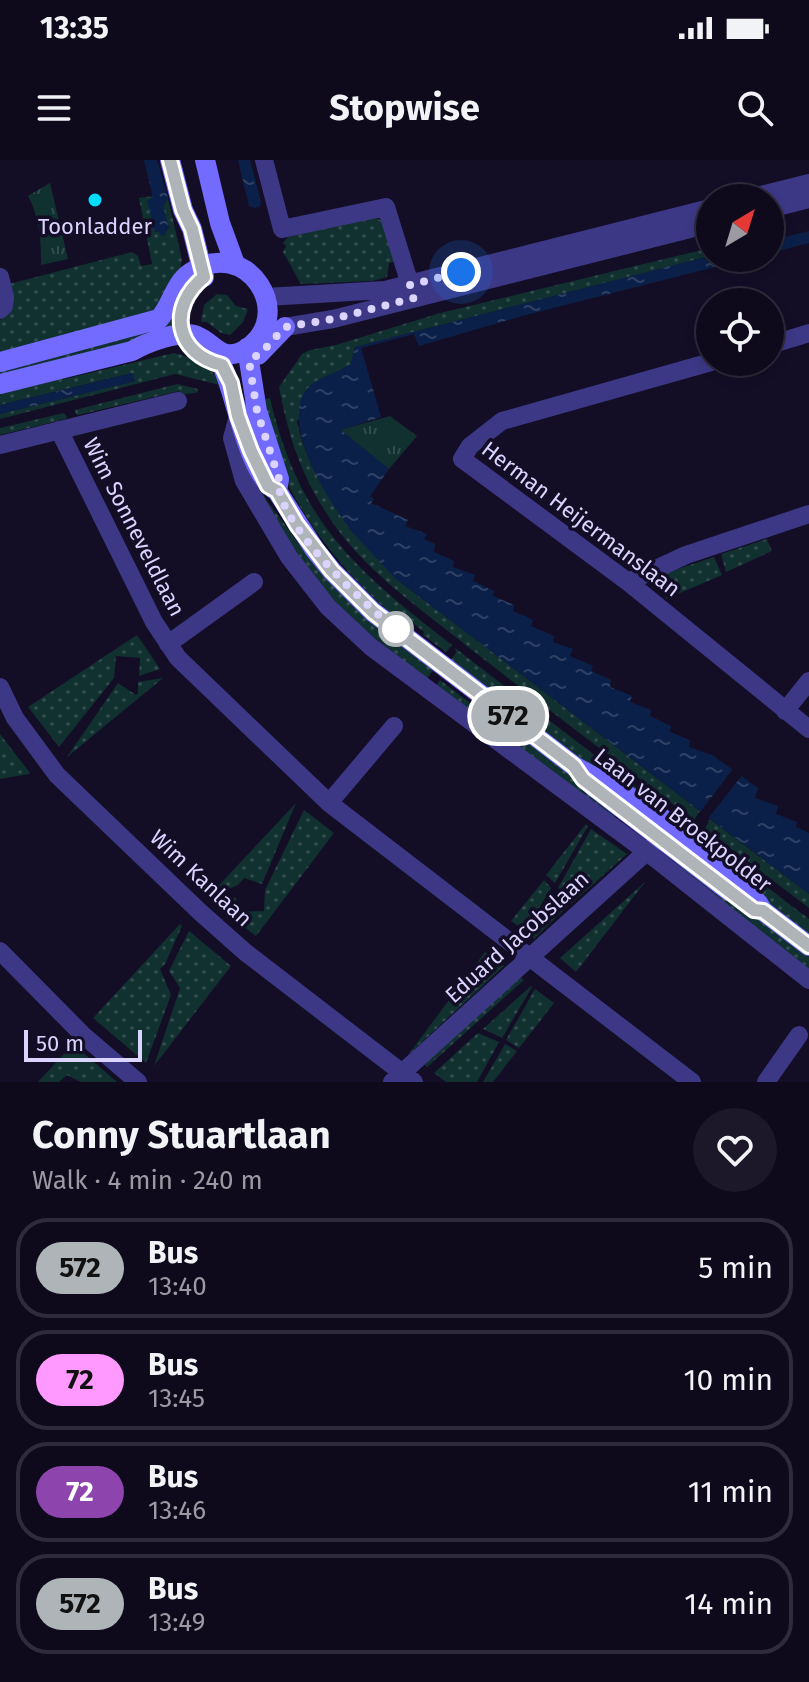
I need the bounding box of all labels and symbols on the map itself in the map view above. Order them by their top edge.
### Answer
north arrow [696,184,784,272]
marker: Toonladder [86,191,104,209]
place label: Toonladder [38,213,152,240]
your location [441,252,481,292]
street label: Wim Sonneveldlaan [77,433,191,621]
street label: Herman Heijermanslaan [476,435,686,603]
unlabelled marker [379,612,413,646]
line badge: 572 [462,690,554,742]
street label: Laan van Broekpolder [589,742,777,898]
street label: Wim Kanlaan [144,824,258,932]
street label: Eduard Jacobslaan [440,865,594,1009]
scale bar [24,1026,142,1062]

